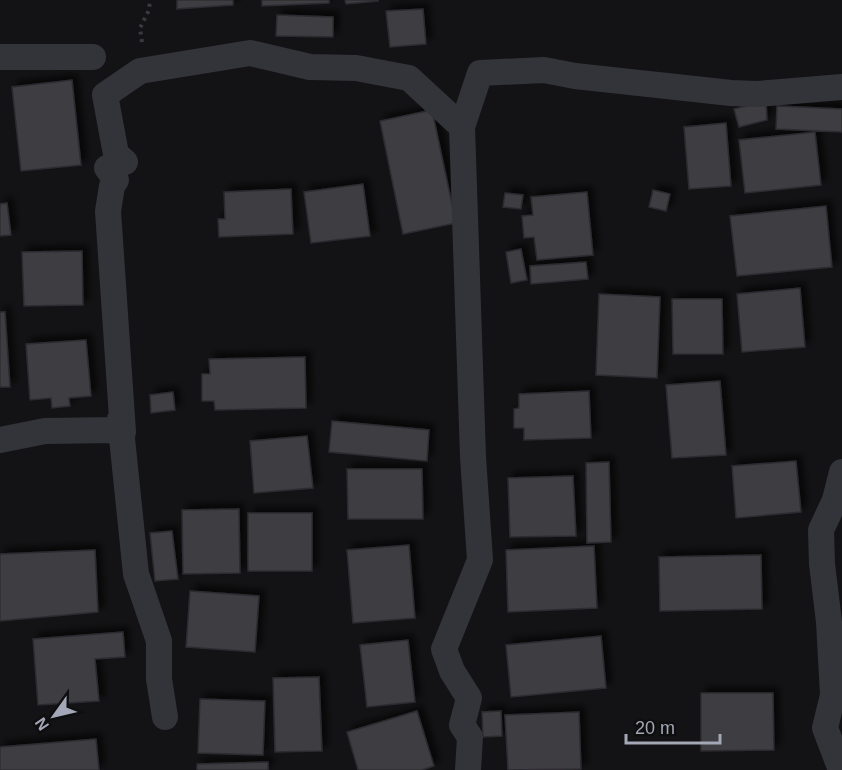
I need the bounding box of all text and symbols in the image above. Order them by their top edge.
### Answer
north arrow [24,686,84,746]
scale bar [626,707,720,745]
text: N [32,715,52,734]
text: 20 m [635,718,675,738]

